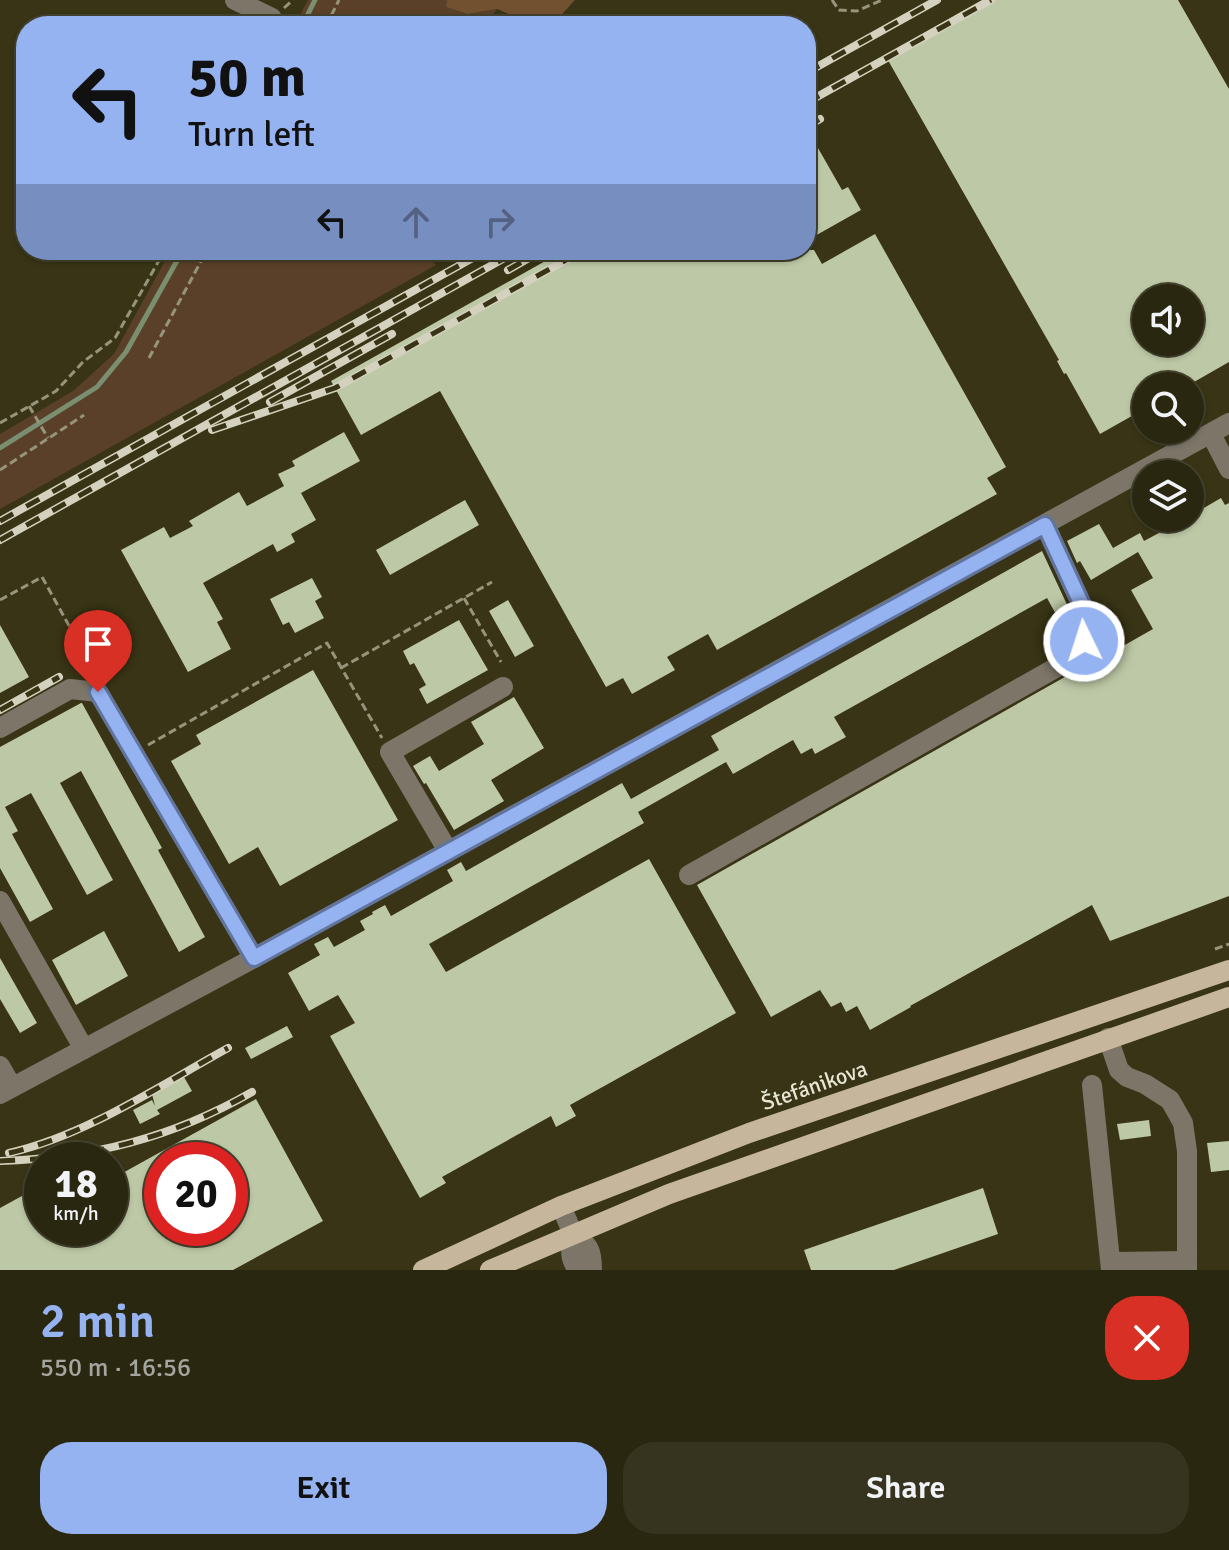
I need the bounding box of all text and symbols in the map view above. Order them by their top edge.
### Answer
text: 50 m [188,43,306,112]
icon: left [56,48,160,152]
text: Turn left [188,112,315,157]
icon: left [310,200,354,244]
icon: ahead [394,200,438,244]
icon: right [478,200,522,244]
map controls [1132,284,1204,532]
button: sound [1132,284,1204,356]
button: search [1132,372,1204,444]
button: layers [1132,460,1204,532]
position arrow [1042,599,1126,683]
pin [64,610,132,692]
icon: arrive [76,622,120,666]
street label: Štefánikova [758,1055,871,1116]
speed limit sign: 20 [144,1142,248,1246]
text: 18 [54,1159,98,1209]
text: km/h [53,1201,99,1226]
text: 2 min [40,1292,155,1351]
button: close [1105,1296,1189,1380]
text: 550 m · 16:56 [40,1352,191,1384]
button: Exit [40,1442,607,1534]
button: Share [623,1442,1189,1534]

